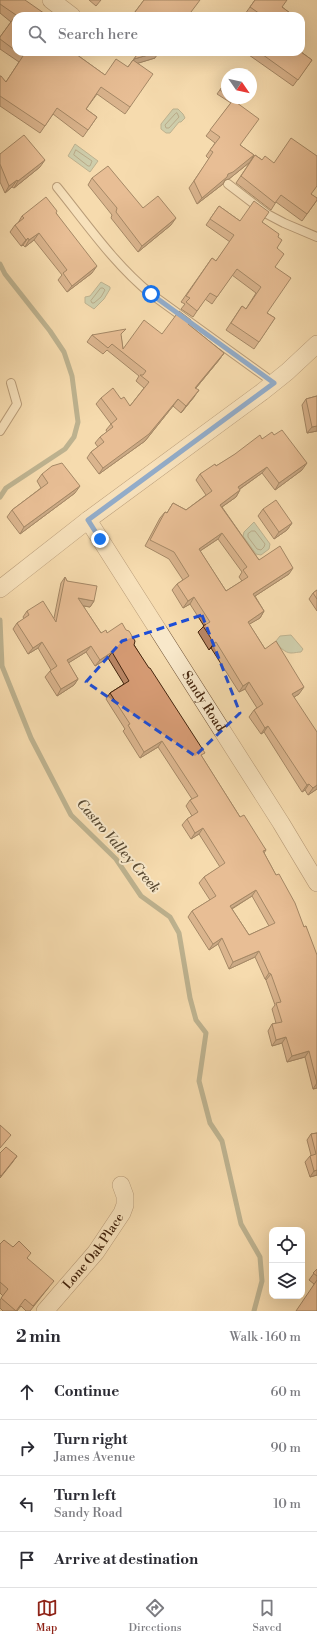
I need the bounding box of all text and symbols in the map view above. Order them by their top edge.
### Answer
search box [12,12,305,56]
icon: search [26,23,48,45]
text: Search here [58,25,138,44]
north arrow [221,68,257,104]
route start [142,285,160,303]
route end [91,530,109,548]
street label: Sandy Road [178,668,229,735]
water label: Castro Valley Creek [72,795,164,897]
street label: Lone Oak Place [59,1210,128,1293]
map controls [269,1227,305,1299]
button: locate [269,1227,305,1263]
button: layers [269,1263,305,1299]
text: 2 min [16,1326,61,1348]
text: Walk · 160 m [230,1329,301,1345]
icon: ahead [16,1381,38,1403]
text: Continue [54,1382,119,1401]
text: 60 m [270,1384,301,1400]
text: Turn right [54,1430,128,1449]
icon: right [16,1437,38,1459]
text: 90 m [270,1440,301,1456]
text: James Avenue [54,1449,135,1465]
text: Turn left [54,1486,116,1505]
icon: left [16,1493,38,1515]
text: 10 m [273,1496,301,1512]
text: Sandy Road [54,1505,122,1521]
icon: arrive [16,1549,38,1571]
text: Arrive at destination [54,1550,198,1569]
tab: Map [36,1597,58,1635]
tab: Directions [129,1597,182,1635]
tab: Saved [253,1597,281,1635]

